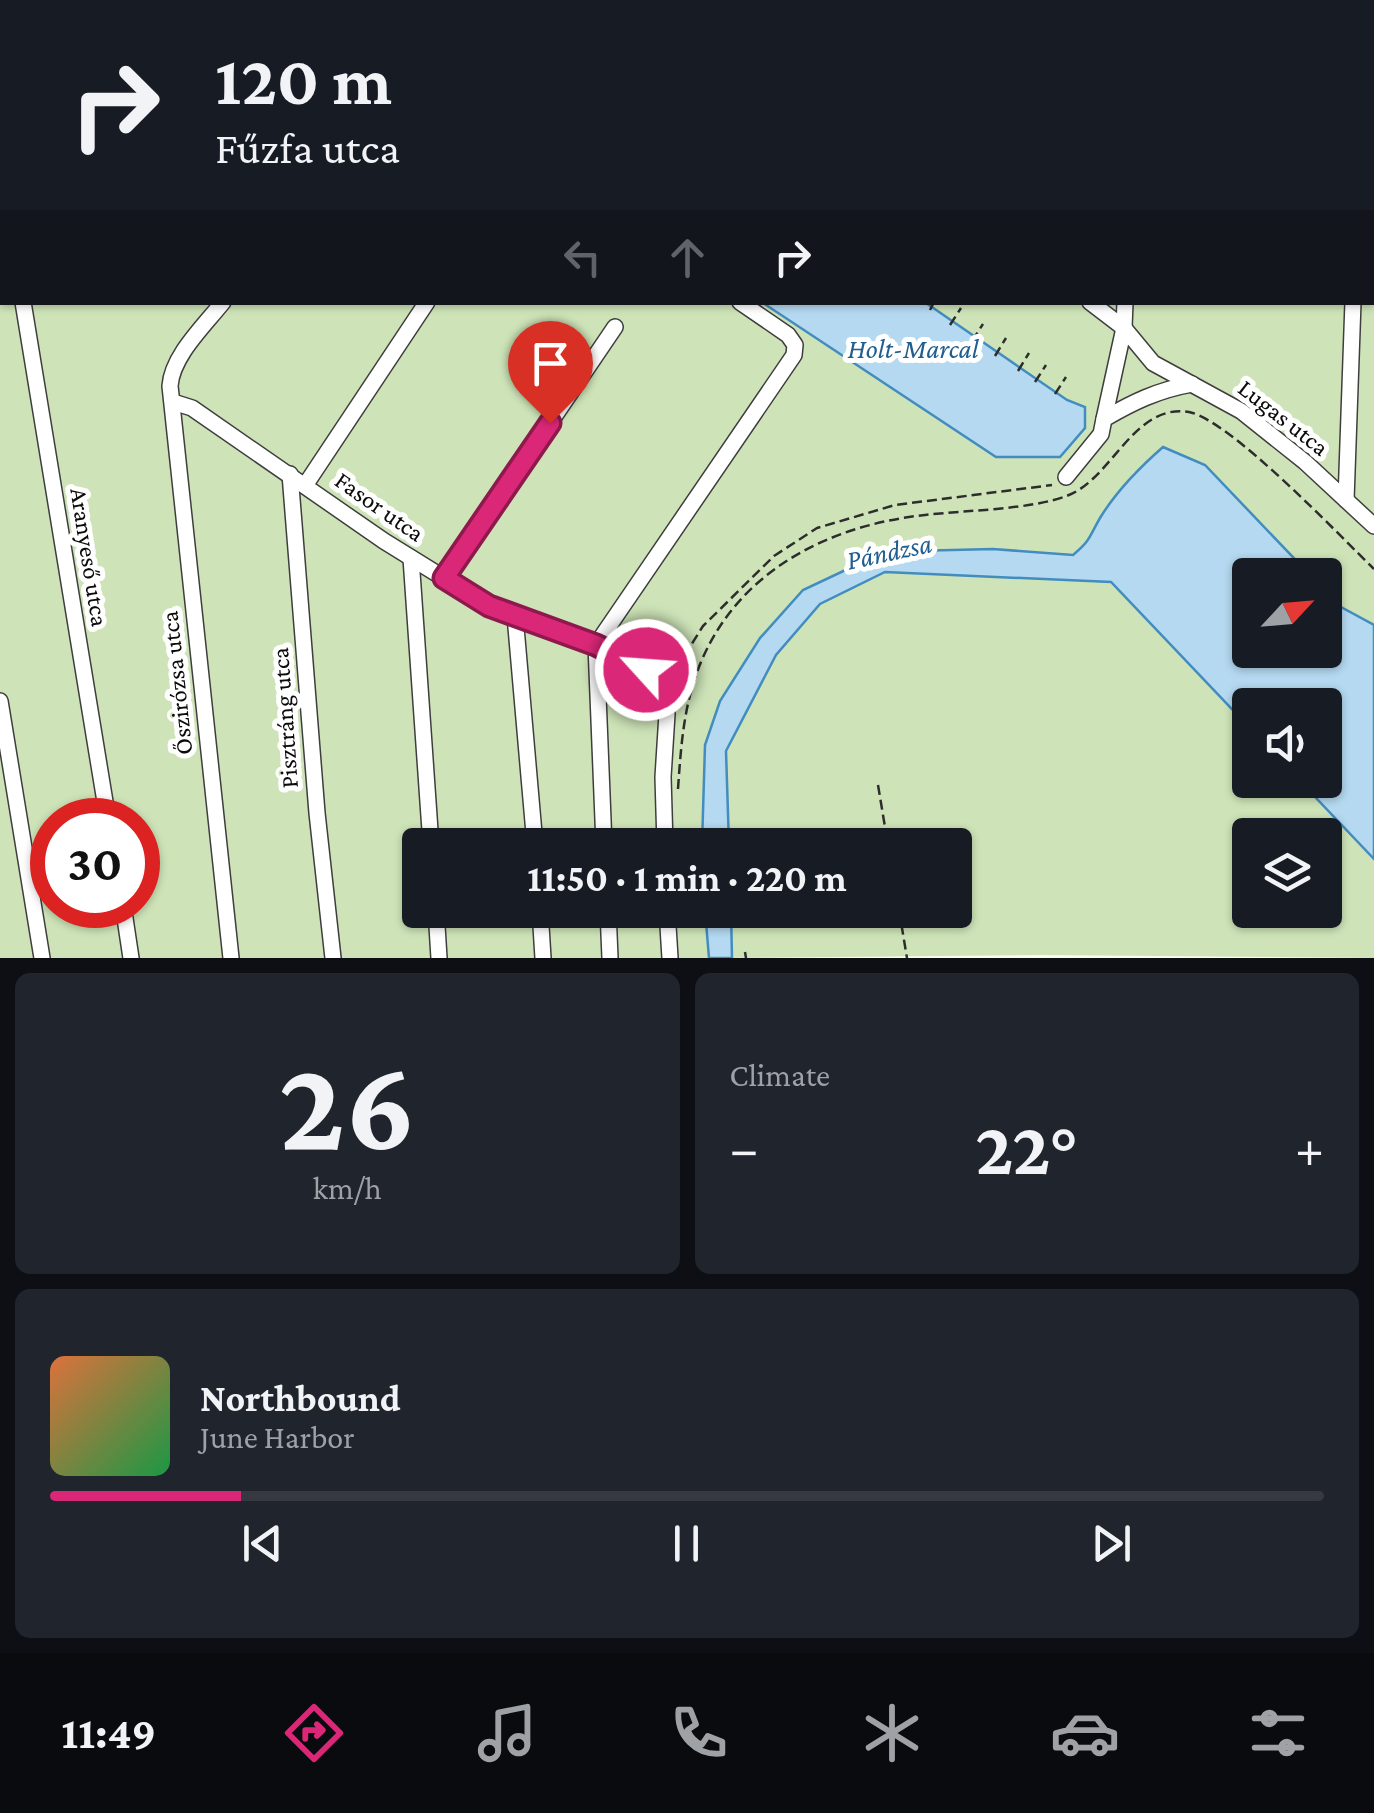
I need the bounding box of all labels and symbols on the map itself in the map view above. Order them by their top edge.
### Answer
pin [508,321,593,424]
water label: Holt-Marcal [847,333,980,364]
street label: Lugas utca [1233,374,1334,462]
street label: Fasor utca [330,466,430,547]
street label: Aranyeső utca [64,486,114,629]
water label: Pándzsa [844,527,935,576]
north arrow [1232,558,1342,668]
street label: Őszirózsa utca [155,609,197,756]
position arrow [594,618,698,722]
street label: Pisztráng utca [266,646,304,789]
speed limit sign: 30 [30,798,160,928]

